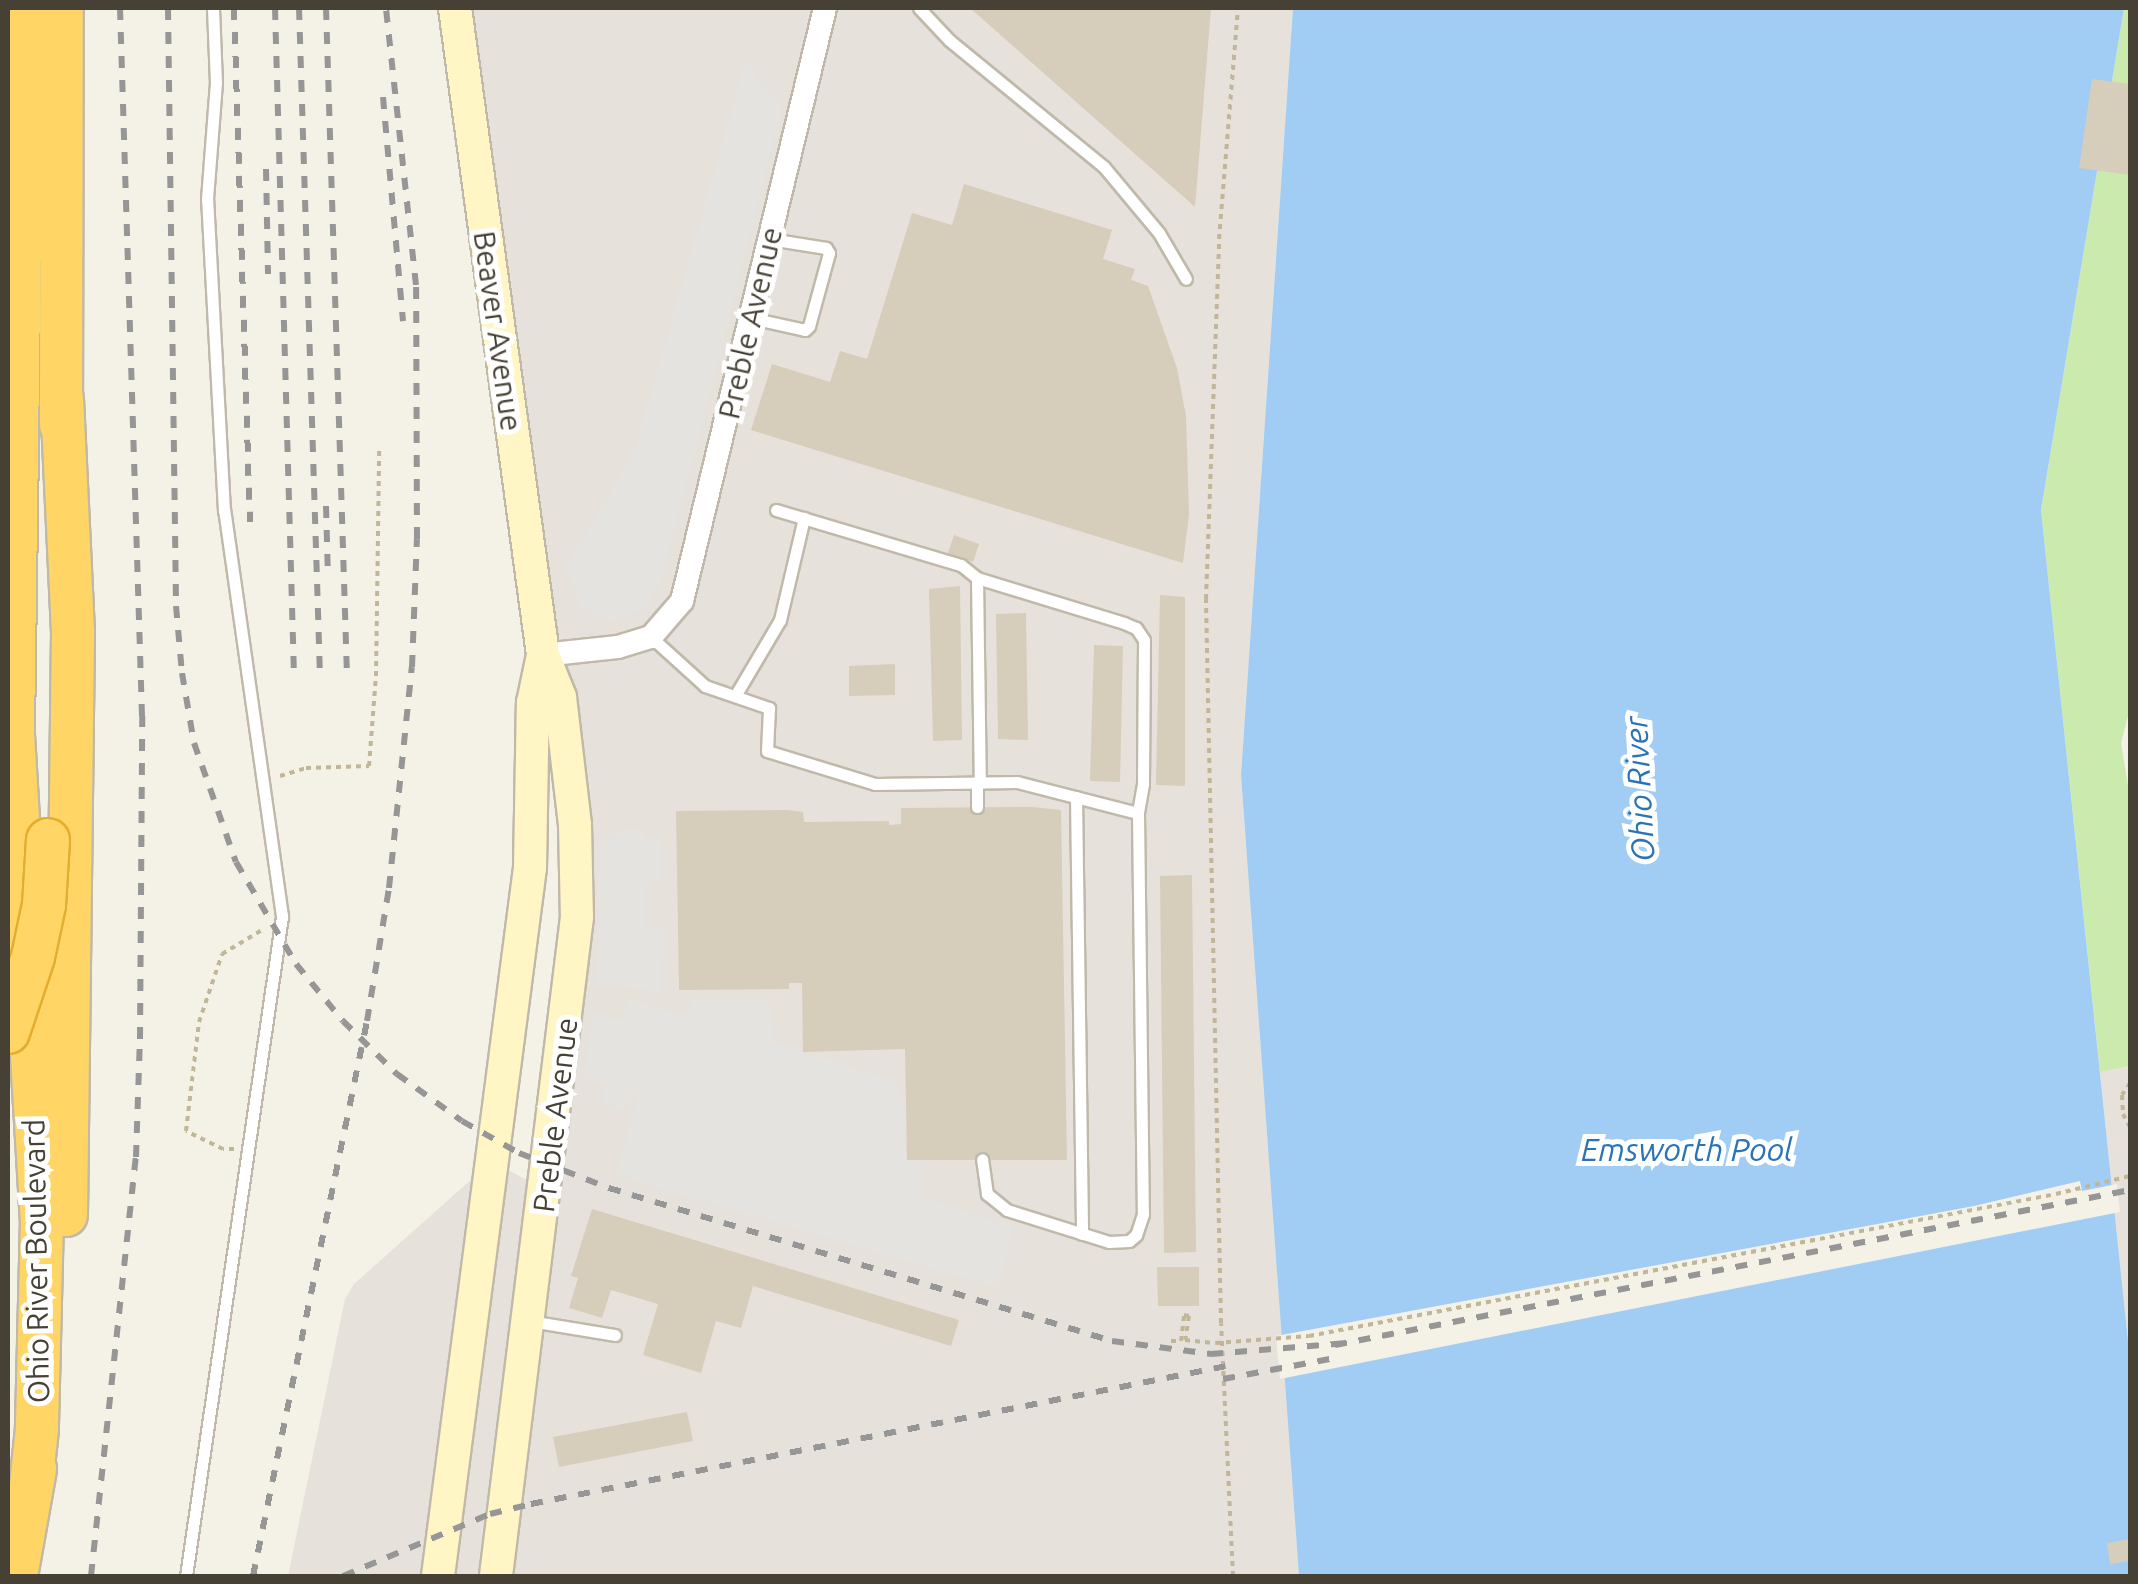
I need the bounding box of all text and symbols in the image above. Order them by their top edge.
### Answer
street label: Preble Avenue [710,224,790,422]
street label: Beaver Avenue [466,229,530,433]
water label: Ohio River [1616,715,1662,863]
street label: Preble Avenue [525,1016,585,1214]
street label: Ohio River Boulevard [16,1118,56,1404]
water label: Emsworth Pool [1581,1130,1793,1168]

